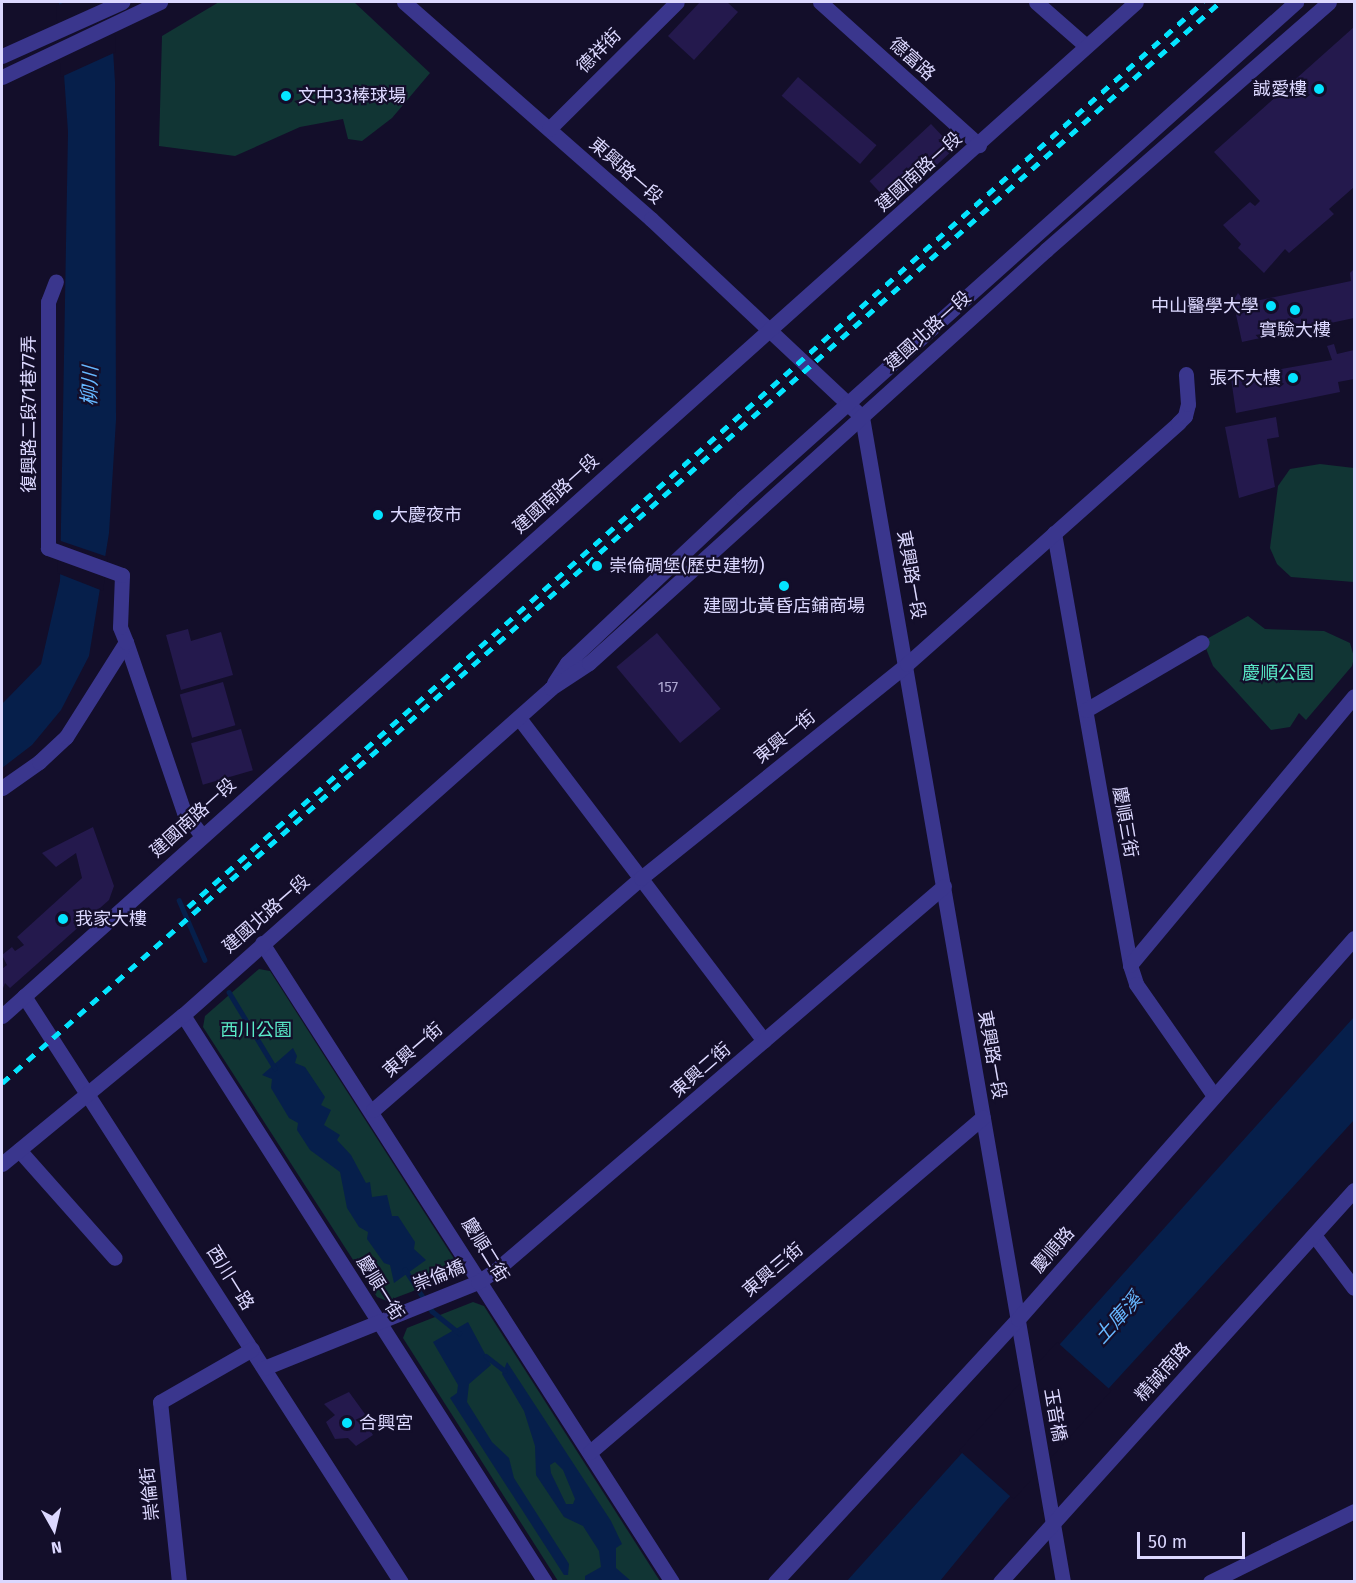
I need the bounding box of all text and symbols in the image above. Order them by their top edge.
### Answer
street label: 德祥街 [572,24,626,78]
street label: 德富路 [885,33,939,85]
place label: 誠愛樓 [1253,78,1307,100]
marker: 誠愛樓 [1312,82,1326,96]
place label: 文中33棒球場 [298,85,406,107]
marker: 文中33棒球場 [279,89,293,103]
street label: 建國南路一段 [872,128,966,216]
street label: 東興路一段 [585,133,667,209]
street label: 建國北路一段 [881,287,975,375]
place label: 中山醫學大學 [1151,295,1259,317]
marker: 中山醫學大學 [1264,299,1278,313]
marker: 實驗大樓 [1288,303,1302,317]
place label: 實驗大樓 [1259,319,1331,341]
street label: 復興路二段71巷77弄 [18,335,40,493]
water label: 柳川 [77,366,103,406]
place label: 張不大樓 [1209,367,1281,389]
marker: 張不大樓 [1286,371,1300,385]
street label: 建國南路一段 [509,450,603,538]
place label: 大慶夜市 [390,504,462,526]
marker: 大慶夜市 [371,508,385,522]
street label: 東興路一段 [893,529,929,621]
place label: 崇倫碉堡(歷史建物) [609,555,765,577]
marker: 崇倫碉堡(歷史建物) [590,559,604,573]
marker: 建國北黃昏店鋪商場 [777,579,791,593]
place label: 建國北黃昏店鋪商場 [703,595,865,617]
park label: 慶順公園 [1242,662,1314,684]
house number: 157 [658,679,678,697]
street label: 東興一街 [750,706,820,768]
street label: 建國南路一段 [146,774,240,862]
street label: 慶順三街 [1108,785,1142,859]
street label: 建國北路一段 [218,870,314,958]
place label: 我家大樓 [75,908,147,930]
marker: 我家大樓 [56,912,70,926]
street label: 東興路一段 [974,1009,1010,1101]
street label: 東興一街 [379,1018,447,1082]
park label: 西川公園 [220,1019,292,1041]
street label: 東興二街 [667,1038,735,1102]
street label: 慶順二街 [457,1214,513,1286]
street label: 慶順路 [1027,1223,1079,1277]
street label: 東興三街 [738,1239,808,1301]
street label: 西川一路 [202,1242,258,1314]
street label: 慶順一街 [352,1252,408,1324]
street label: 崇倫橋 [410,1256,468,1296]
water label: 土庫溪 [1089,1288,1147,1348]
street label: 精誠南路 [1131,1338,1195,1406]
street label: 玉音橋 [1040,1387,1070,1443]
place label: 合興宮 [359,1412,413,1434]
marker: 合興宮 [340,1416,354,1430]
street label: 崇倫街 [136,1466,164,1522]
north arrow [24,1499,84,1559]
scale bar [1140,1520,1248,1558]
text: 50 m [1148,1531,1187,1553]
text: N [50,1537,63,1557]

